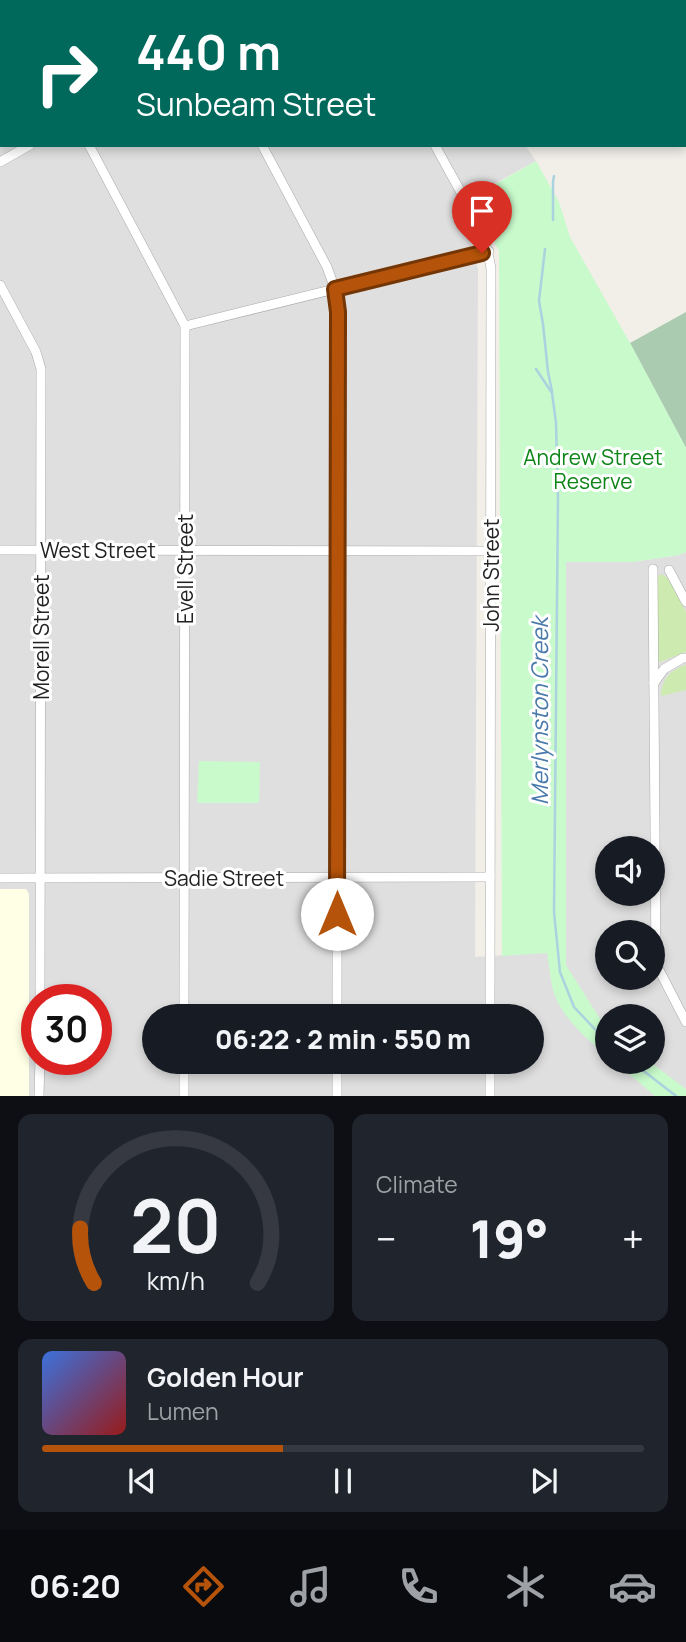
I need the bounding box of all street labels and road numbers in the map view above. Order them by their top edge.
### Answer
street label: Evell Street [171,514,199,624]
street label: John Street [477,519,505,631]
street label: West Street [40,536,156,564]
street label: Morell Street [27,574,55,700]
street label: Sadie Street [164,864,284,892]

